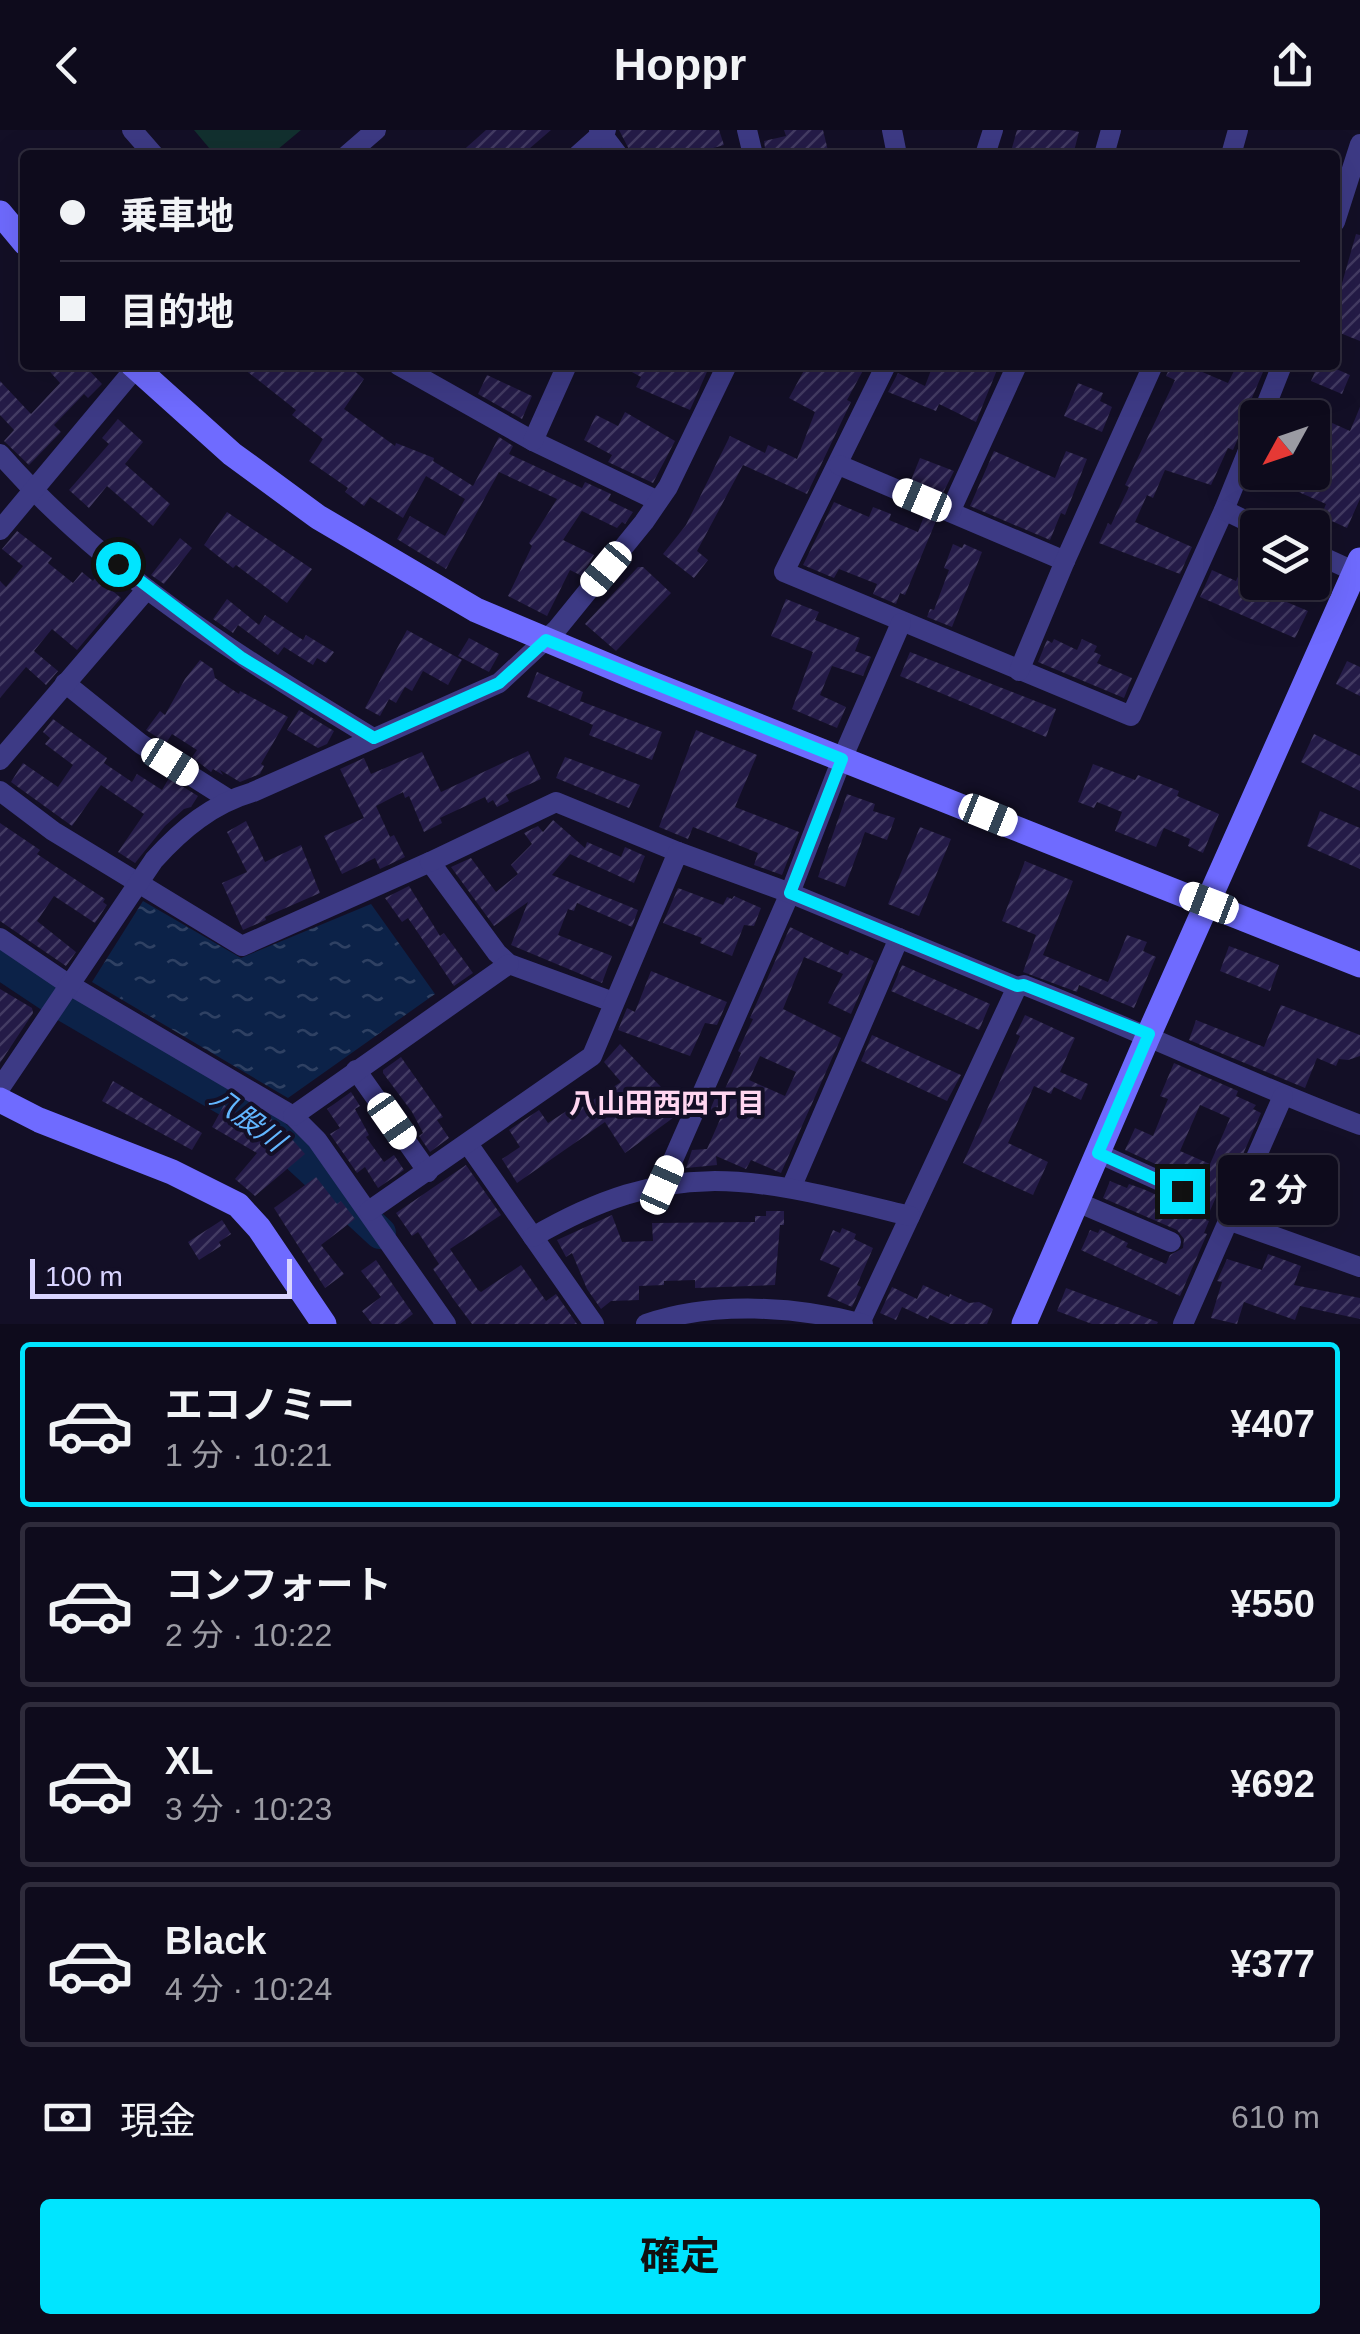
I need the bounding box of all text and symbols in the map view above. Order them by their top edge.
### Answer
icon: back [40,38,95,93]
icon: share [1265,38,1320,93]
text: Hoppr [614,39,746,90]
text: 乗車地 [120,195,234,237]
text: 目的地 [120,291,234,333]
north arrow [1240,400,1330,490]
map controls [1240,400,1330,600]
car [889,474,955,526]
button: layers [1240,510,1330,600]
car [575,536,637,602]
route start [96,542,141,587]
car [137,733,203,791]
car [955,790,1021,840]
car [1176,878,1242,928]
water label: 八股川 [205,1082,293,1159]
car [363,1088,421,1154]
district label: 八山田西四丁目 [569,1088,765,1119]
car [636,1151,688,1219]
callout: 2 分 [1217,1156,1337,1226]
route end [1160,1169,1205,1214]
text: 2 分 [1249,1172,1307,1208]
scale bar [30,1254,292,1298]
text: 100 m [45,1261,123,1292]
icon: car [45,1380,135,1470]
text: エコノミー [165,1384,355,1426]
text: ¥407 [1230,1403,1315,1445]
text: 1 分 · 10:21 [165,1437,332,1473]
icon: car [45,1560,135,1650]
text: コンフォート [165,1564,392,1606]
text: ¥550 [1230,1583,1315,1625]
text: 2 分 · 10:22 [165,1617,332,1653]
icon: car [45,1740,135,1830]
text: XL [165,1740,214,1782]
text: ¥692 [1230,1763,1315,1805]
text: 3 分 · 10:23 [165,1791,332,1827]
icon: car [45,1920,135,2010]
text: Black [165,1920,266,1962]
text: ¥377 [1230,1943,1315,1985]
text: 4 分 · 10:24 [165,1971,332,2007]
icon: cash [40,2090,95,2145]
text: 610 m [1231,2099,1320,2135]
text: 現金 [120,2100,196,2142]
button: 確定 [40,2199,1320,2314]

